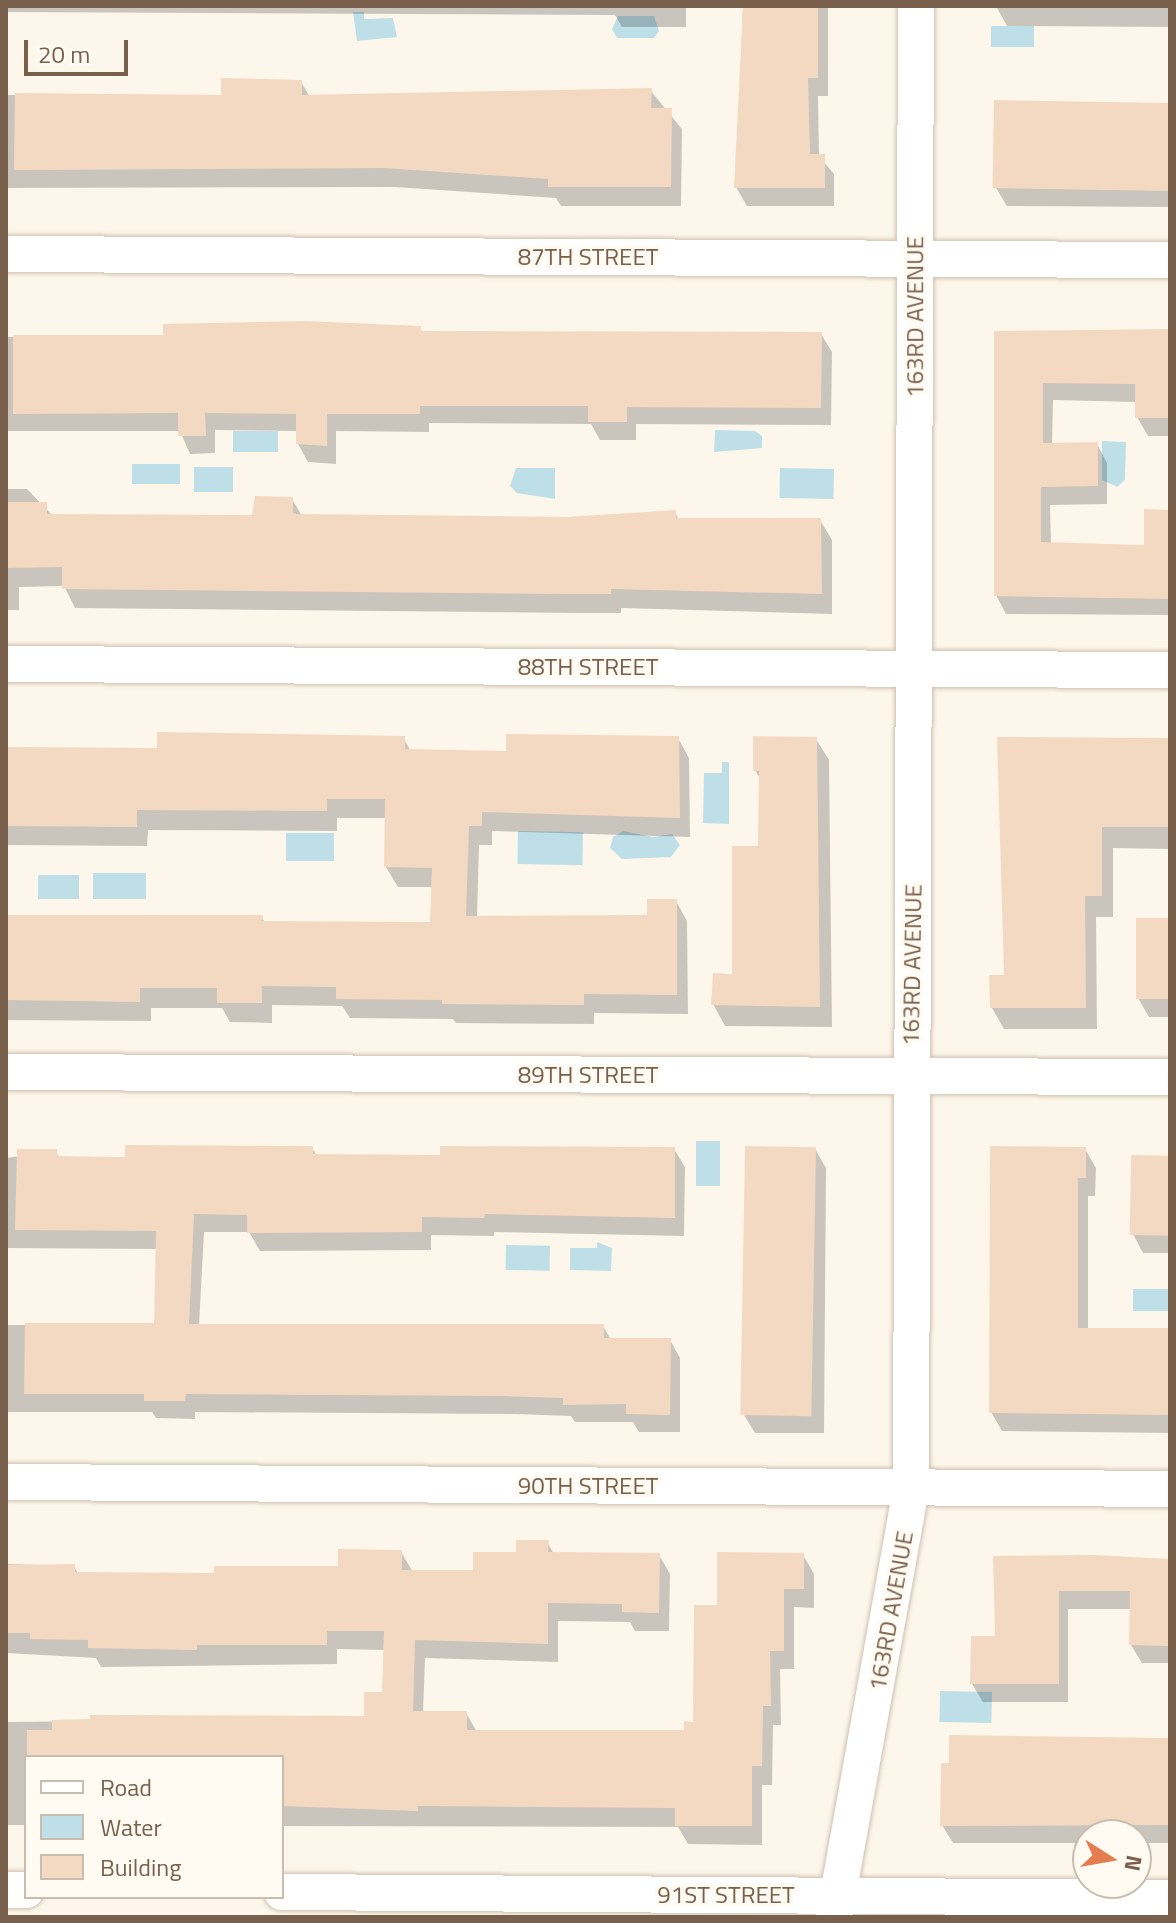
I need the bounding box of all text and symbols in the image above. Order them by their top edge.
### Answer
scale bar [28,24,132,74]
text: 20 m [38,36,90,72]
street label: 163RD AVENUE [901,236,929,398]
street label: 87TH STREET [518,243,658,271]
street label: 88TH STREET [518,653,658,681]
street label: 163RD AVENUE [896,884,928,1046]
street label: 89TH STREET [518,1061,658,1089]
street label: 90TH STREET [518,1472,658,1500]
street label: 163RD AVENUE [863,1529,919,1693]
legend [24,1755,284,1899]
text: Road [100,1769,152,1805]
text: Water [100,1809,162,1845]
north arrow [1072,1819,1152,1899]
text: Building [100,1849,182,1885]
text: N [1115,1852,1152,1874]
street label: 91ST STREET [657,1881,795,1909]

